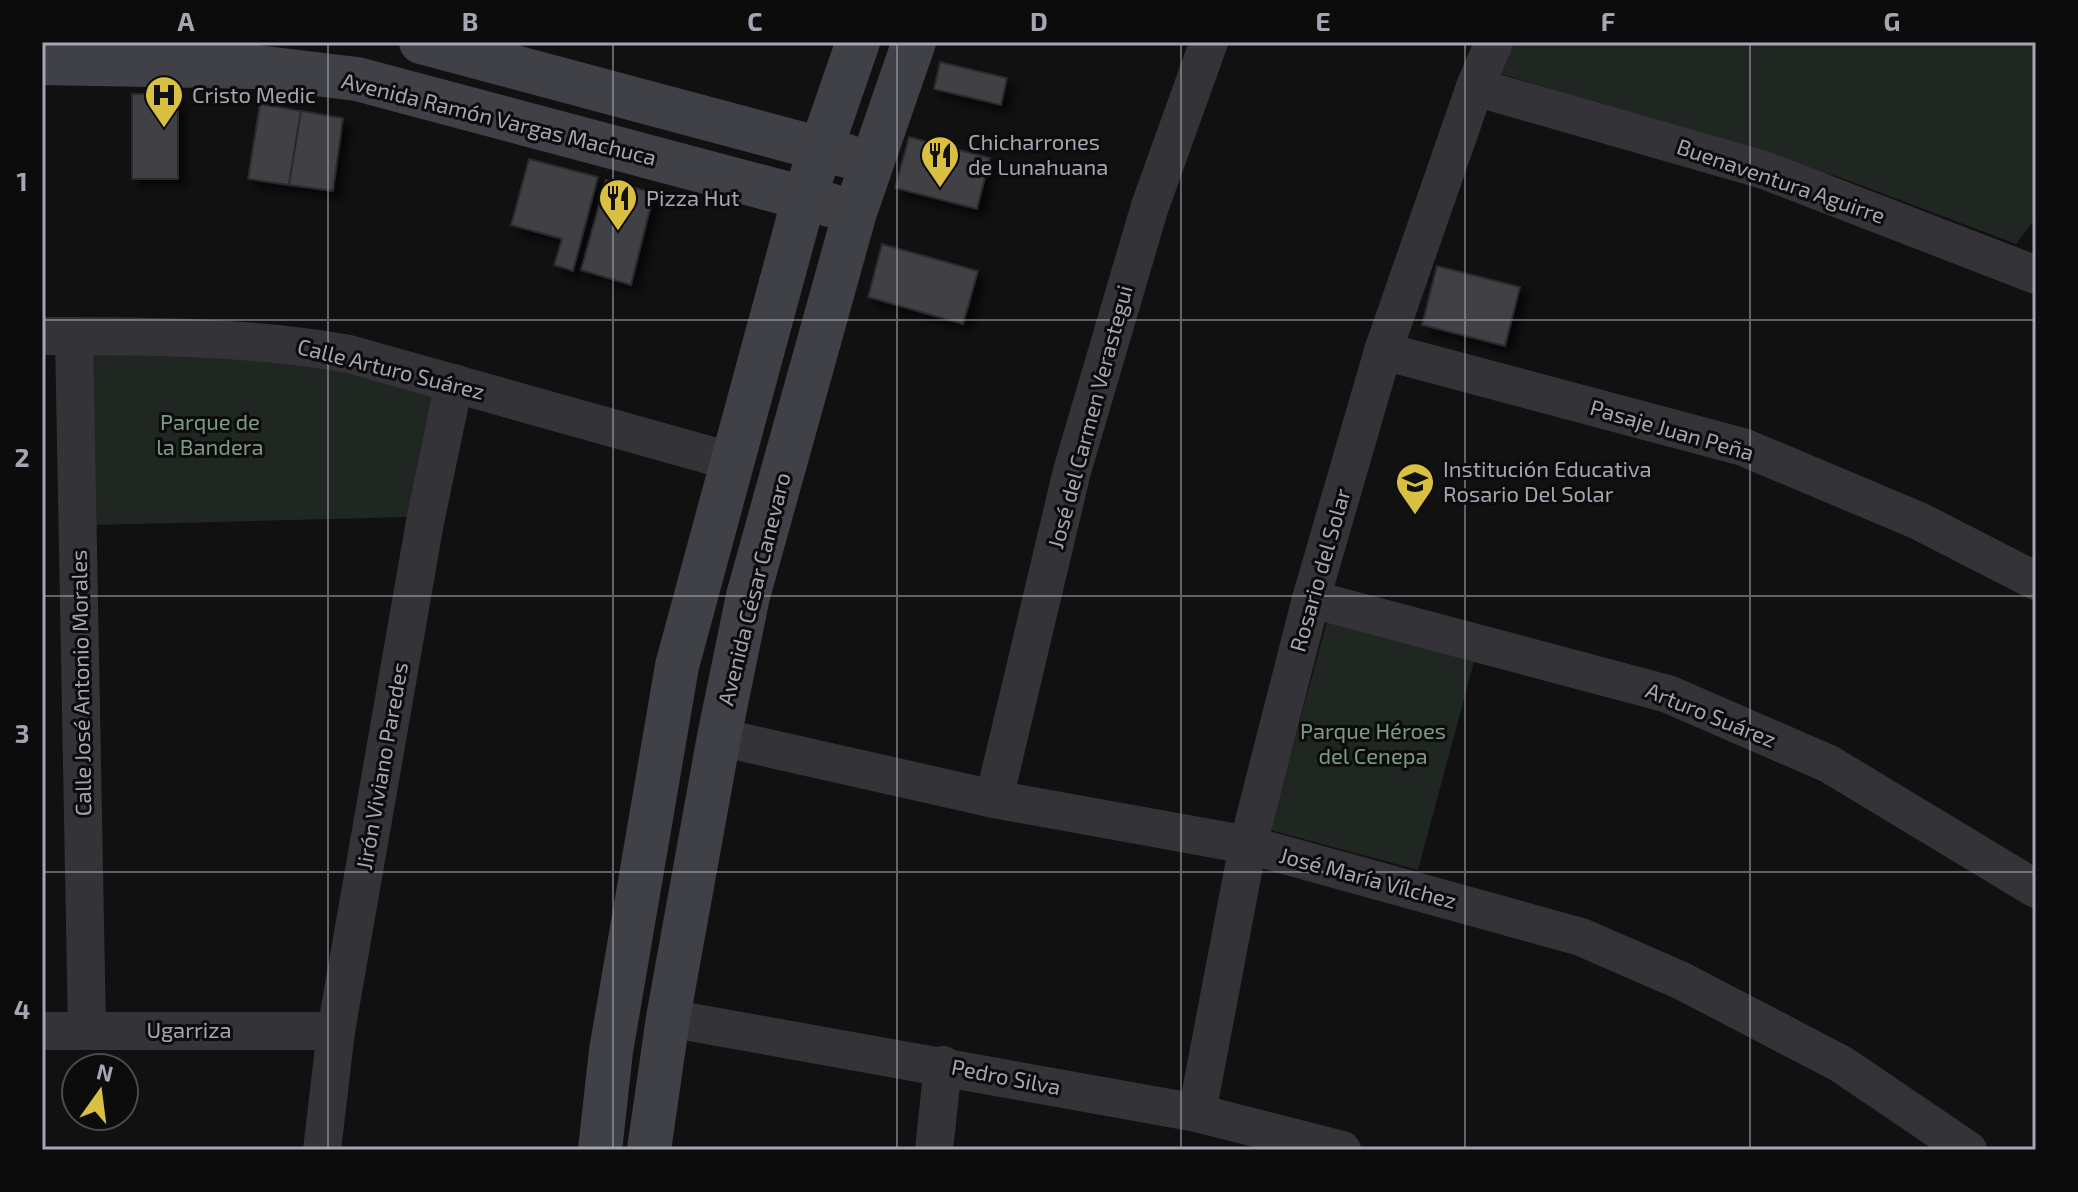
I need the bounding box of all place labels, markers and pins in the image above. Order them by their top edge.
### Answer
hospital icon: Cristo Medic [143,74,185,129]
place label: Cristo Medic [192,81,316,107]
place label: Chicharrones de Lunahuana [968,128,1108,179]
restaurant icon: Chicharrones de Lunahuana [919,134,961,189]
restaurant icon: Pizza Hut [597,177,639,232]
place label: Pizza Hut [646,184,739,210]
place label: Institución Educativa Rosario Del Solar [1443,455,1652,506]
school or university icon: Institución Educativa Rosario Del Solar [1394,461,1436,516]

